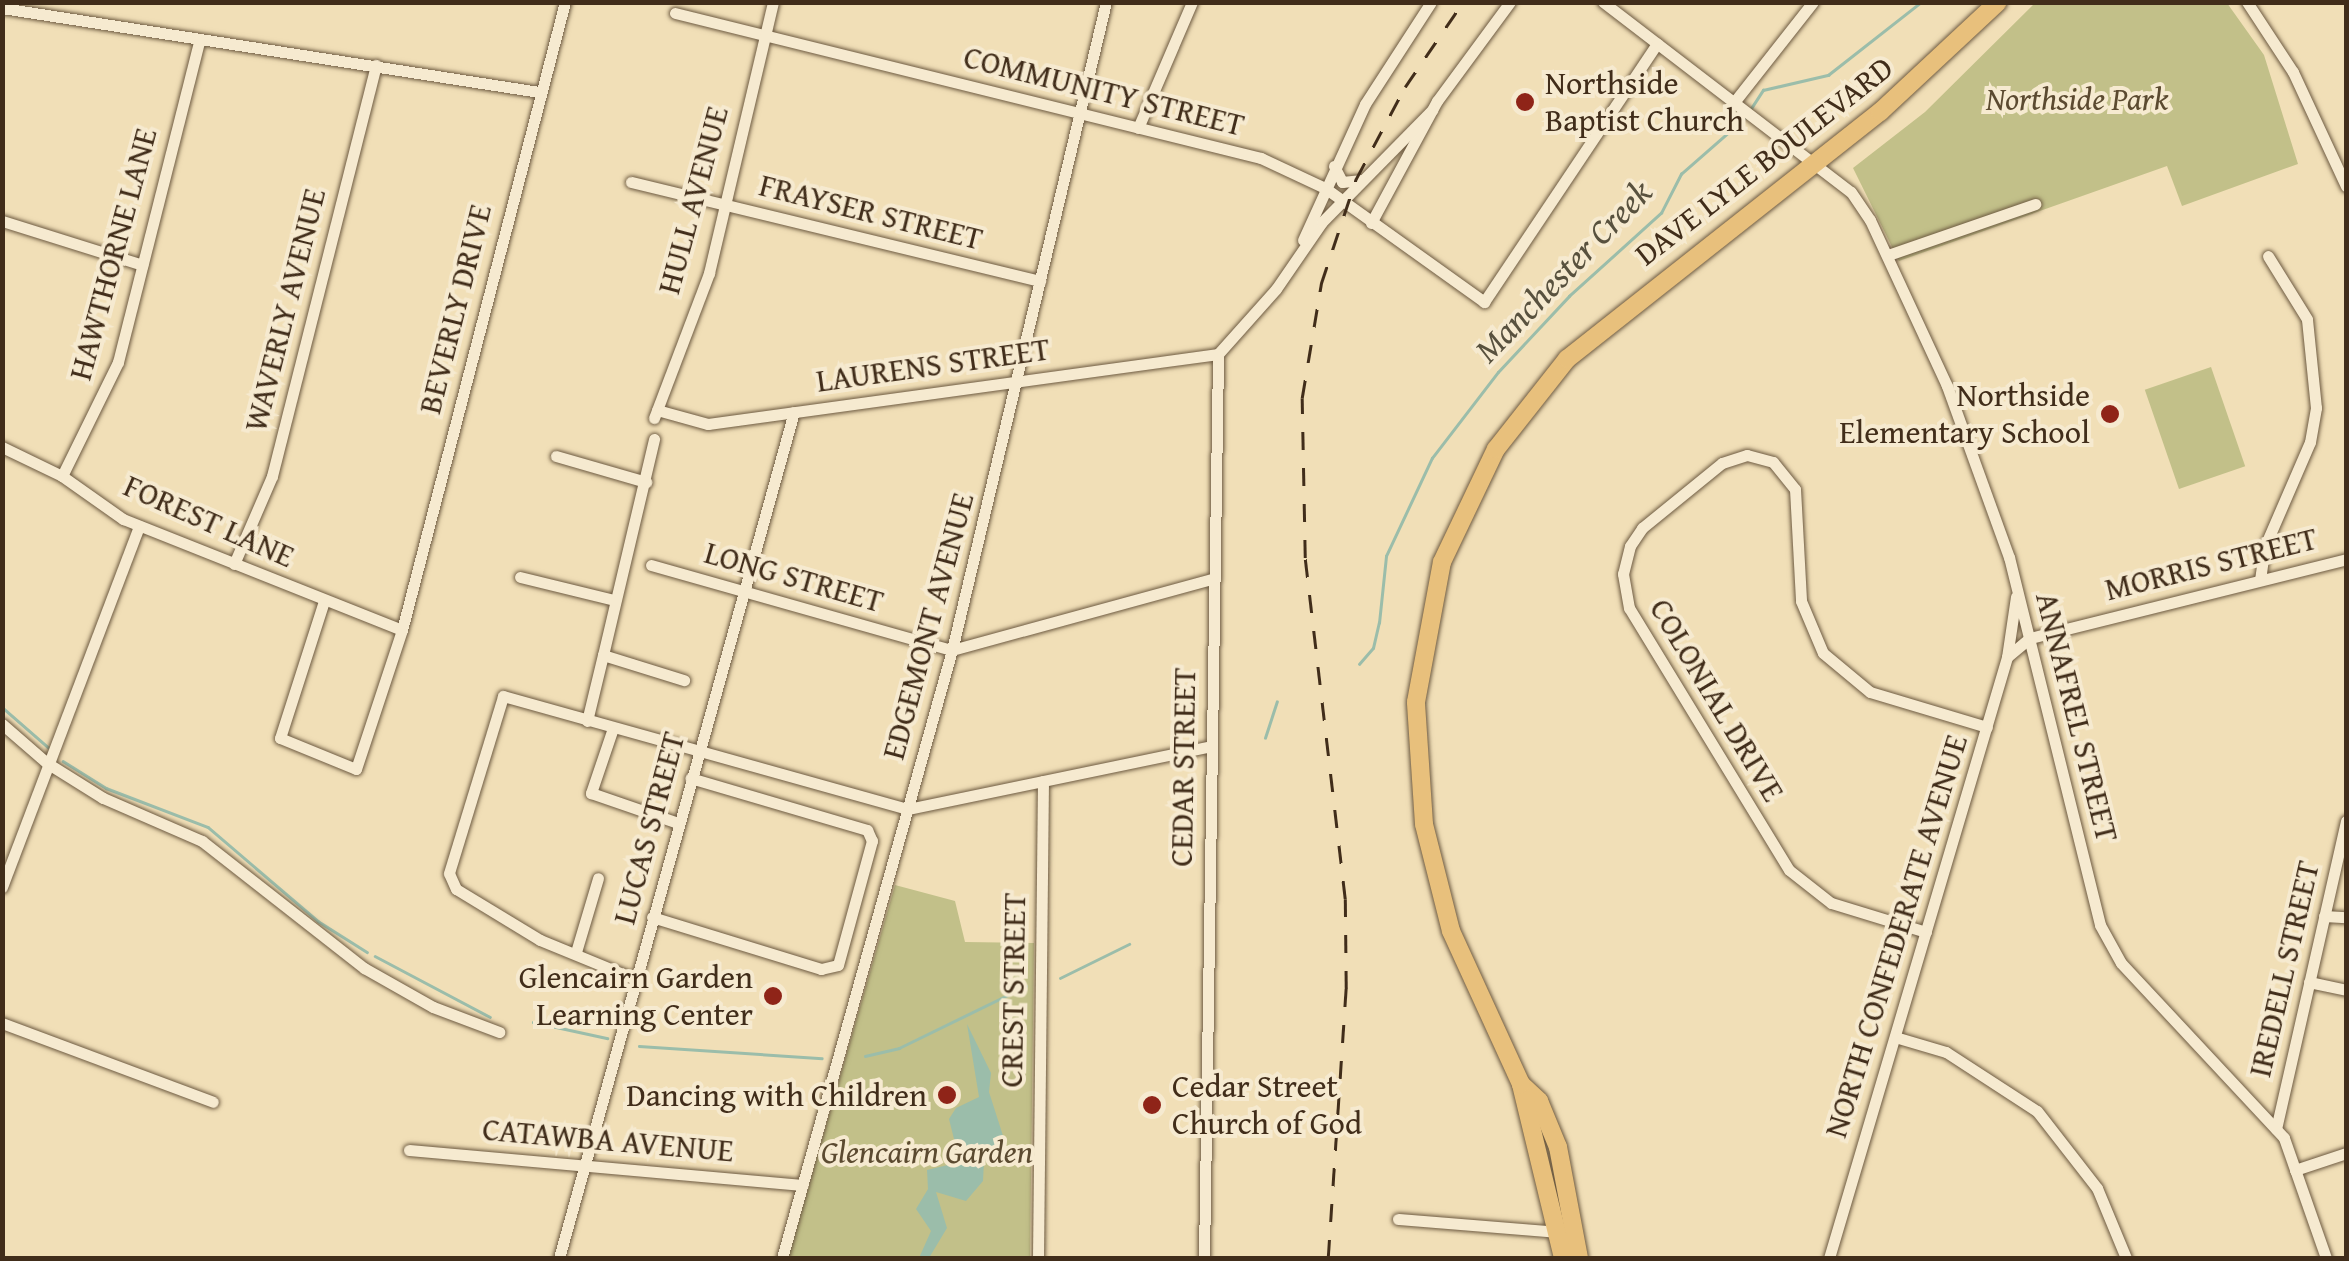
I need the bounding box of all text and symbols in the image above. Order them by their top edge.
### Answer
street label: COMMUNITY STREET [960,38,1248,144]
street label: DAVE LYLE BOULEVARD [1627,48,1901,274]
place label: Northside Baptist Church [1545,65,1744,140]
park label: Northside Park [1986,80,2168,118]
marker: Northside Baptist Church [1514,91,1536,113]
street label: HULL AVENUE [650,102,736,298]
street label: HAWTHORNE LANE [61,124,165,384]
street label: FRAYSER STREET [755,166,987,258]
water label: Manchester Creek [1466,171,1660,371]
street label: WAVERLY AVENUE [236,185,334,435]
street label: BEVERLY DRIVE [410,200,500,418]
street label: LAURENS STREET [814,330,1052,400]
place label: Northside Elementary School [1839,377,2090,452]
marker: Northside Elementary School [2099,403,2121,425]
street label: FOREST LANE [118,466,300,576]
street label: EDGEMONT AVENUE [874,488,982,764]
street label: MORRIS STREET [2101,519,2321,609]
street label: LONG STREET [700,533,888,621]
street label: ANNAFREL STREET [2027,588,2127,846]
street label: COLONIAL DRIVE [1641,592,1793,808]
street label: CEDAR STREET [1162,667,1204,867]
street label: LUCAS STREET [605,728,693,928]
street label: NORTH CONFEDERATE AVENUE [1816,730,1976,1142]
street label: IREDELL STREET [2240,857,2328,1081]
street label: CREST STREET [992,892,1034,1088]
place label: Glencairn Garden Learning Center [519,959,753,1034]
marker: Glencairn Garden Learning Center [762,985,784,1007]
place label: Cedar Street Church of God [1172,1068,1362,1143]
place label: Dancing with Children [626,1076,927,1114]
marker: Dancing with Children [936,1084,958,1106]
marker: Cedar Street Church of God [1141,1094,1163,1116]
street label: CATAWBA AVENUE [481,1110,735,1170]
park label: Glencairn Garden [821,1133,1033,1171]

